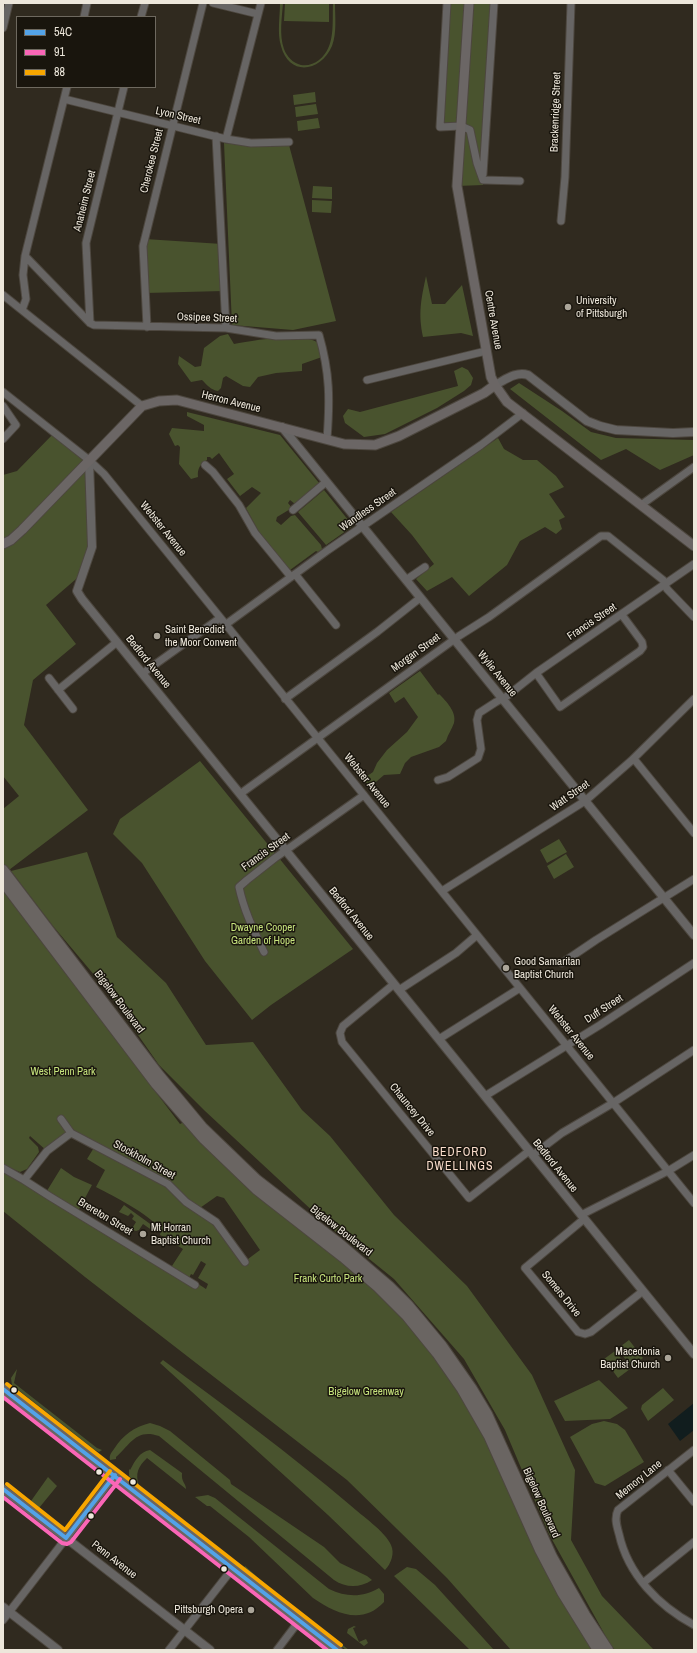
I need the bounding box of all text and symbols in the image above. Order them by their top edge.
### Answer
legend [16,16,156,88]
text: 54C [54,24,72,40]
text: 91 [54,44,65,60]
text: 88 [54,64,65,80]
street label: Brackenridge Street [548,72,564,152]
street label: Lyon Street [154,104,202,128]
street label: Cherokee Street [138,128,166,194]
street label: Anaheim Street [71,169,99,233]
street label: Centre Avenue [481,289,505,351]
place label: University of Pittsburgh [576,294,627,320]
marker: University of Pittsburgh [563,302,573,312]
street label: Ossipee Street [177,310,237,326]
street label: Herron Avenue [200,388,262,416]
street label: Wandless Street [337,486,399,534]
street label: Webster Avenue [137,499,189,559]
street label: Francis Street [565,601,619,643]
place label: Saint Benedict the Moor Convent [165,623,237,649]
marker: Saint Benedict the Moor Convent [152,631,162,641]
street label: Morgan Street [389,631,443,675]
street label: Bedford Avenue [123,633,173,691]
street label: Wylie Avenue [474,648,520,700]
street label: Webster Avenue [341,751,393,811]
street label: Watt Street [548,778,592,814]
street label: Francis Street [239,830,293,874]
street label: Bedford Avenue [326,885,376,943]
park label: Dwayne Cooper Garden of Hope [231,921,295,947]
place label: Good Samaritan Baptist Church [514,955,580,981]
marker: Good Samaritan Baptist Church [501,963,511,973]
street label: Bigelow Boulevard [91,968,147,1036]
street label: Duff Street [582,992,626,1026]
street label: Webster Avenue [545,1003,597,1063]
park label: West Penn Park [30,1065,96,1079]
street label: Chauncey Drive [387,1081,437,1139]
street label: Bedford Avenue [530,1137,580,1195]
street label: Stockholm Street [111,1138,177,1182]
district label: BEDFORD DWELLINGS [427,1146,493,1174]
street label: Brereton Street [75,1196,135,1238]
street label: Bigelow Boulevard [307,1203,375,1259]
place label: Mt Horran Baptist Church [151,1221,211,1247]
marker: Mt Horran Baptist Church [138,1229,148,1239]
street label: Somers Drive [539,1268,583,1320]
park label: Frank Curto Park [294,1272,362,1286]
place label: Macedonia Baptist Church [600,1345,660,1371]
marker: Macedonia Baptist Church [663,1353,673,1363]
unlabelled marker [9,1385,19,1395]
park label: Bigelow Greenway [328,1385,404,1399]
street label: Memory Lane [613,1458,665,1502]
street label: Bigelow Boulevard [520,1466,562,1540]
unlabelled marker [94,1467,104,1477]
unlabelled marker [128,1477,138,1487]
unlabelled marker [86,1511,96,1521]
street label: Penn Avenue [89,1538,139,1582]
unlabelled marker [219,1564,229,1574]
place label: Pittsburgh Opera [174,1603,243,1617]
marker: Pittsburgh Opera [246,1605,256,1615]

